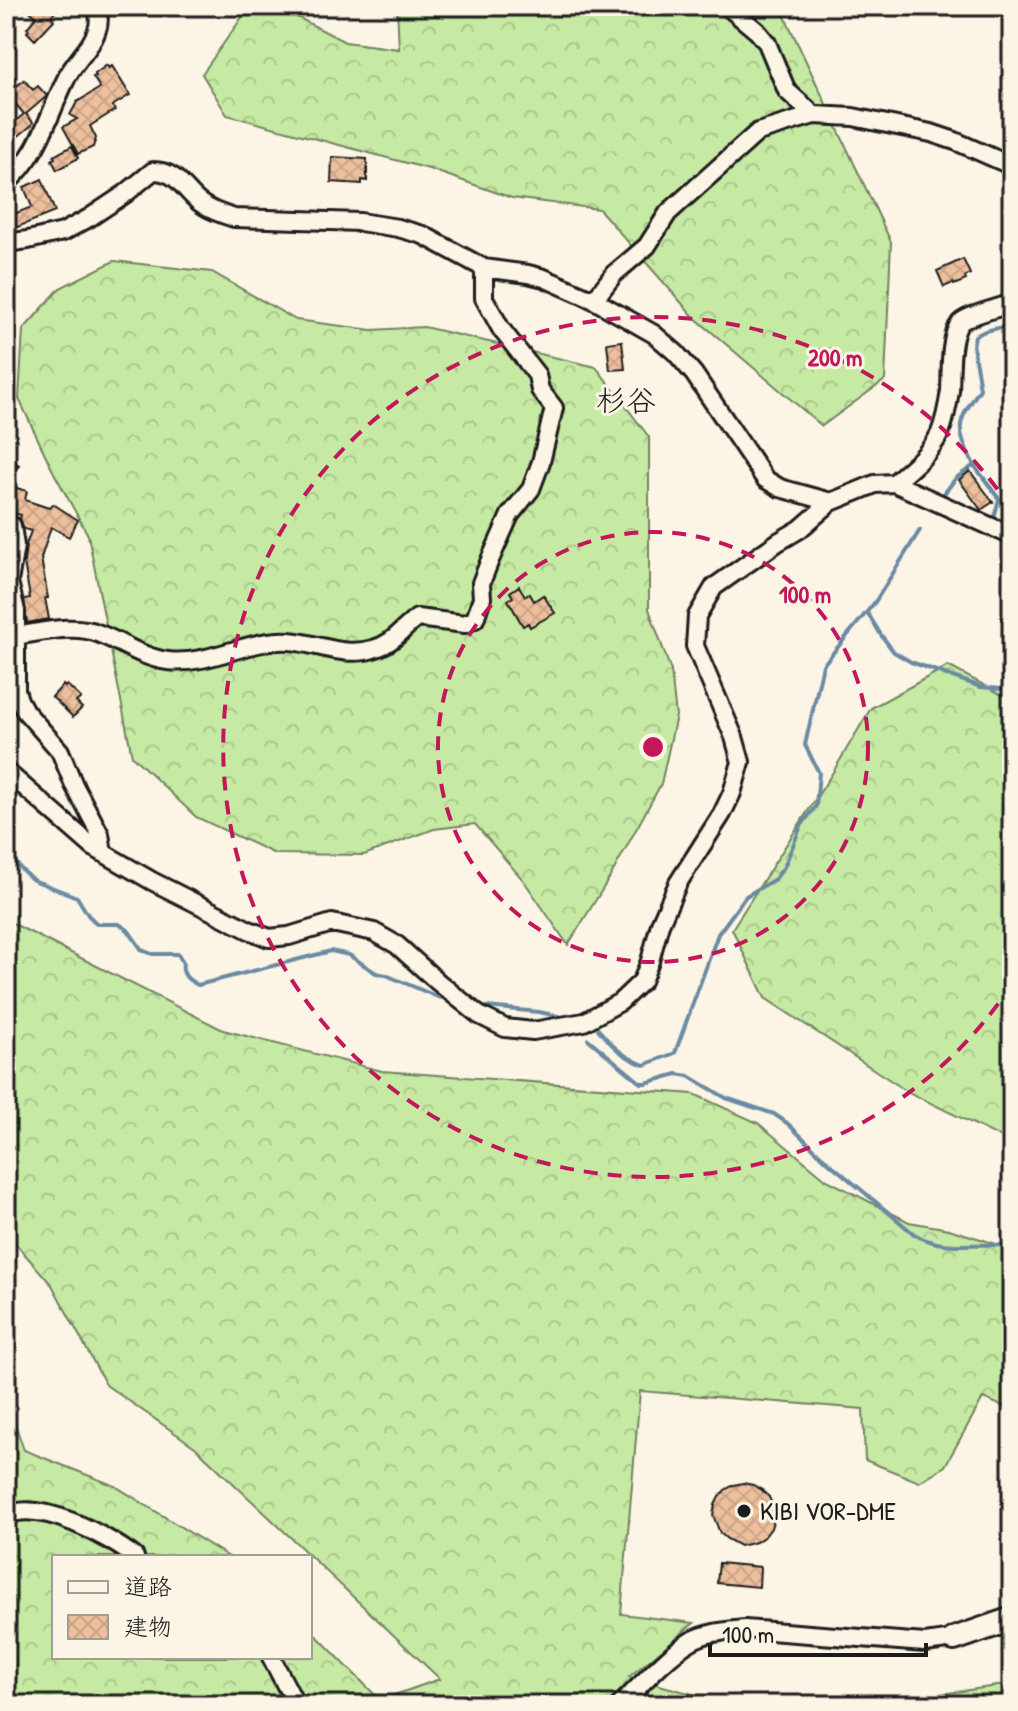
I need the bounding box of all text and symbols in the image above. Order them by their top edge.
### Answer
text: 200 m [808,341,862,373]
district label: 杉谷 [596,380,656,420]
text: 100 m [779,578,831,610]
centre of rings [639,733,667,761]
place label: KIBI VOR-DME [760,1493,896,1528]
marker: KIBI VOR-DME [735,1502,753,1520]
legend [52,1555,312,1659]
text: 道路 [124,1570,172,1602]
scale bar [710,1607,926,1657]
text: 建物 [124,1610,172,1642]
text: 100 m [722,1618,774,1650]

